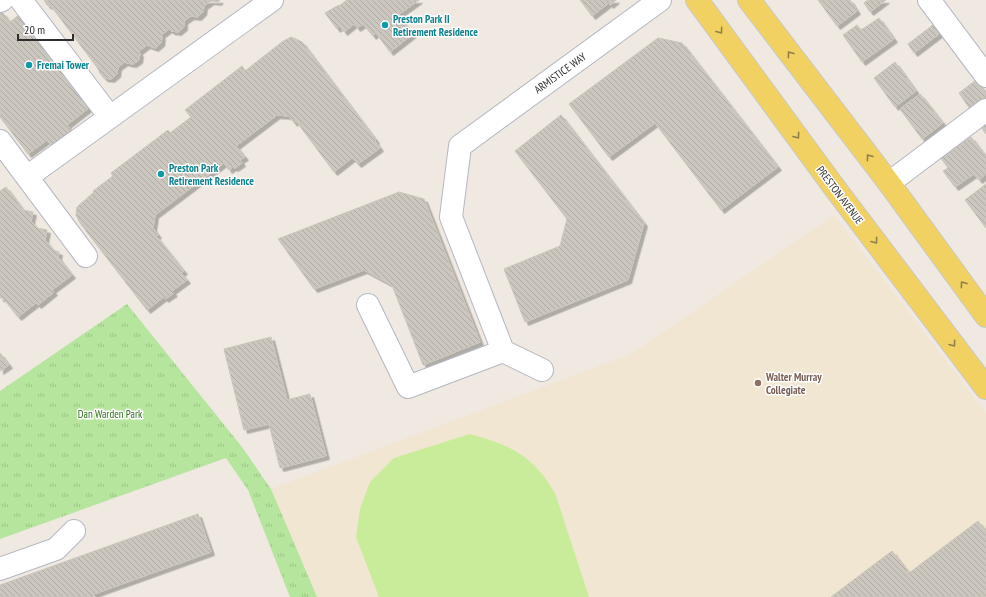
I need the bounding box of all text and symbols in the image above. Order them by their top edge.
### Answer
place label: Preston Park II Retirement Residence [393,12,478,39]
scale bar [18,16,73,42]
marker: Preston Park II Retirement Residence [380,20,390,30]
text: 20 m [24,22,45,37]
one-way arrow [715,27,722,34]
street label: ARMISTICE WAY [531,49,589,97]
one-way arrow [787,51,795,58]
place label: Fremai Tower [37,58,90,72]
marker: Fremai Tower [24,60,34,70]
one-way arrow [792,132,799,139]
one-way arrow [867,155,874,162]
place label: Preston Park Retirement Residence [169,161,254,188]
street label: PRESTON AVENUE [814,163,867,227]
marker: Preston Park Retirement Residence [156,169,166,179]
one-way arrow [870,236,877,243]
one-way arrow [961,282,968,289]
one-way arrow [948,340,955,347]
place label: Walter Murray Collegiate [765,370,822,397]
marker: Walter Murray Collegiate [753,378,763,388]
park label: Dan Warden Park [78,407,143,421]

